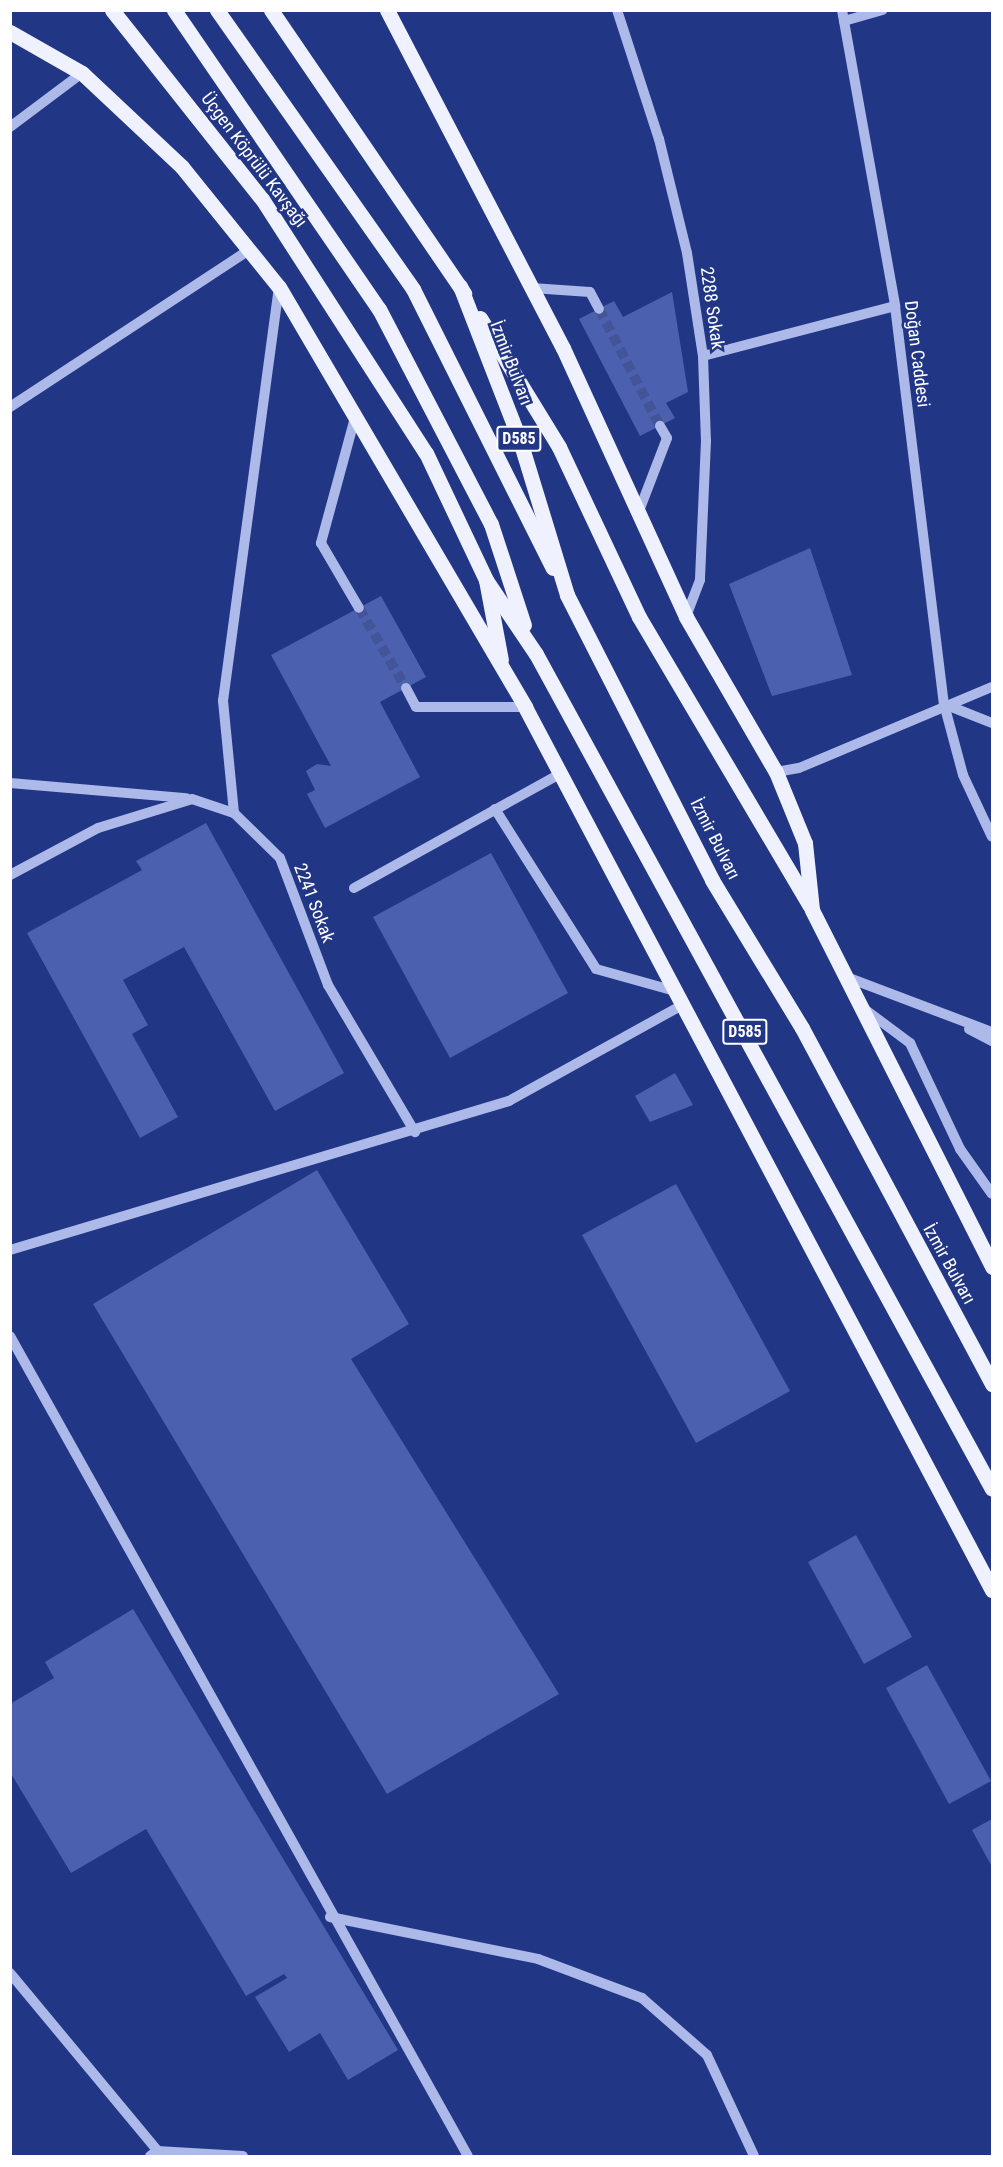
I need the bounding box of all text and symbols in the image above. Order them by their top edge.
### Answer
street label: Üçgen Köprülü Kavşağı [196,88,312,232]
street label: 2288 Sokak [696,265,728,351]
street label: Doğan Caddesi [900,300,934,408]
street label: İzmir Bulvarı [485,318,537,408]
road number: D585 [495,426,543,452]
street label: İzmir Bulvarı [685,795,745,883]
street label: 2241 Sokak [289,860,339,946]
road number: D585 [721,1019,769,1045]
street label: İzmir Bulvarı [918,1220,980,1308]

